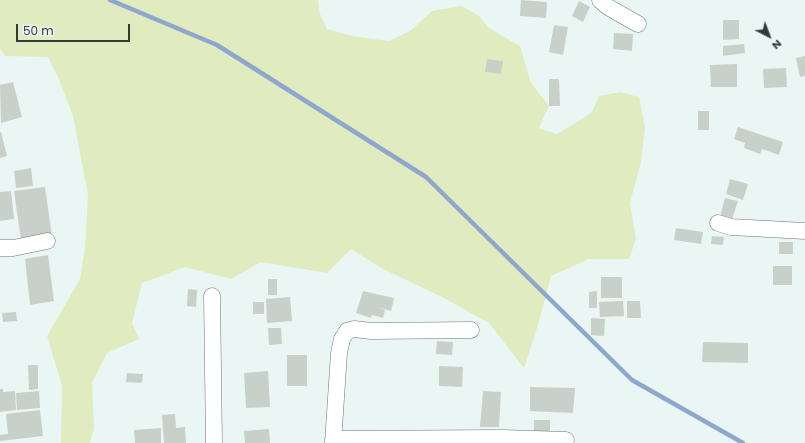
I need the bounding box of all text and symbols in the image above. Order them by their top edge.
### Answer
scale bar [18,16,132,42]
north arrow [749,16,789,56]
text: 50 m [23,22,54,39]
text: N [769,36,785,54]

